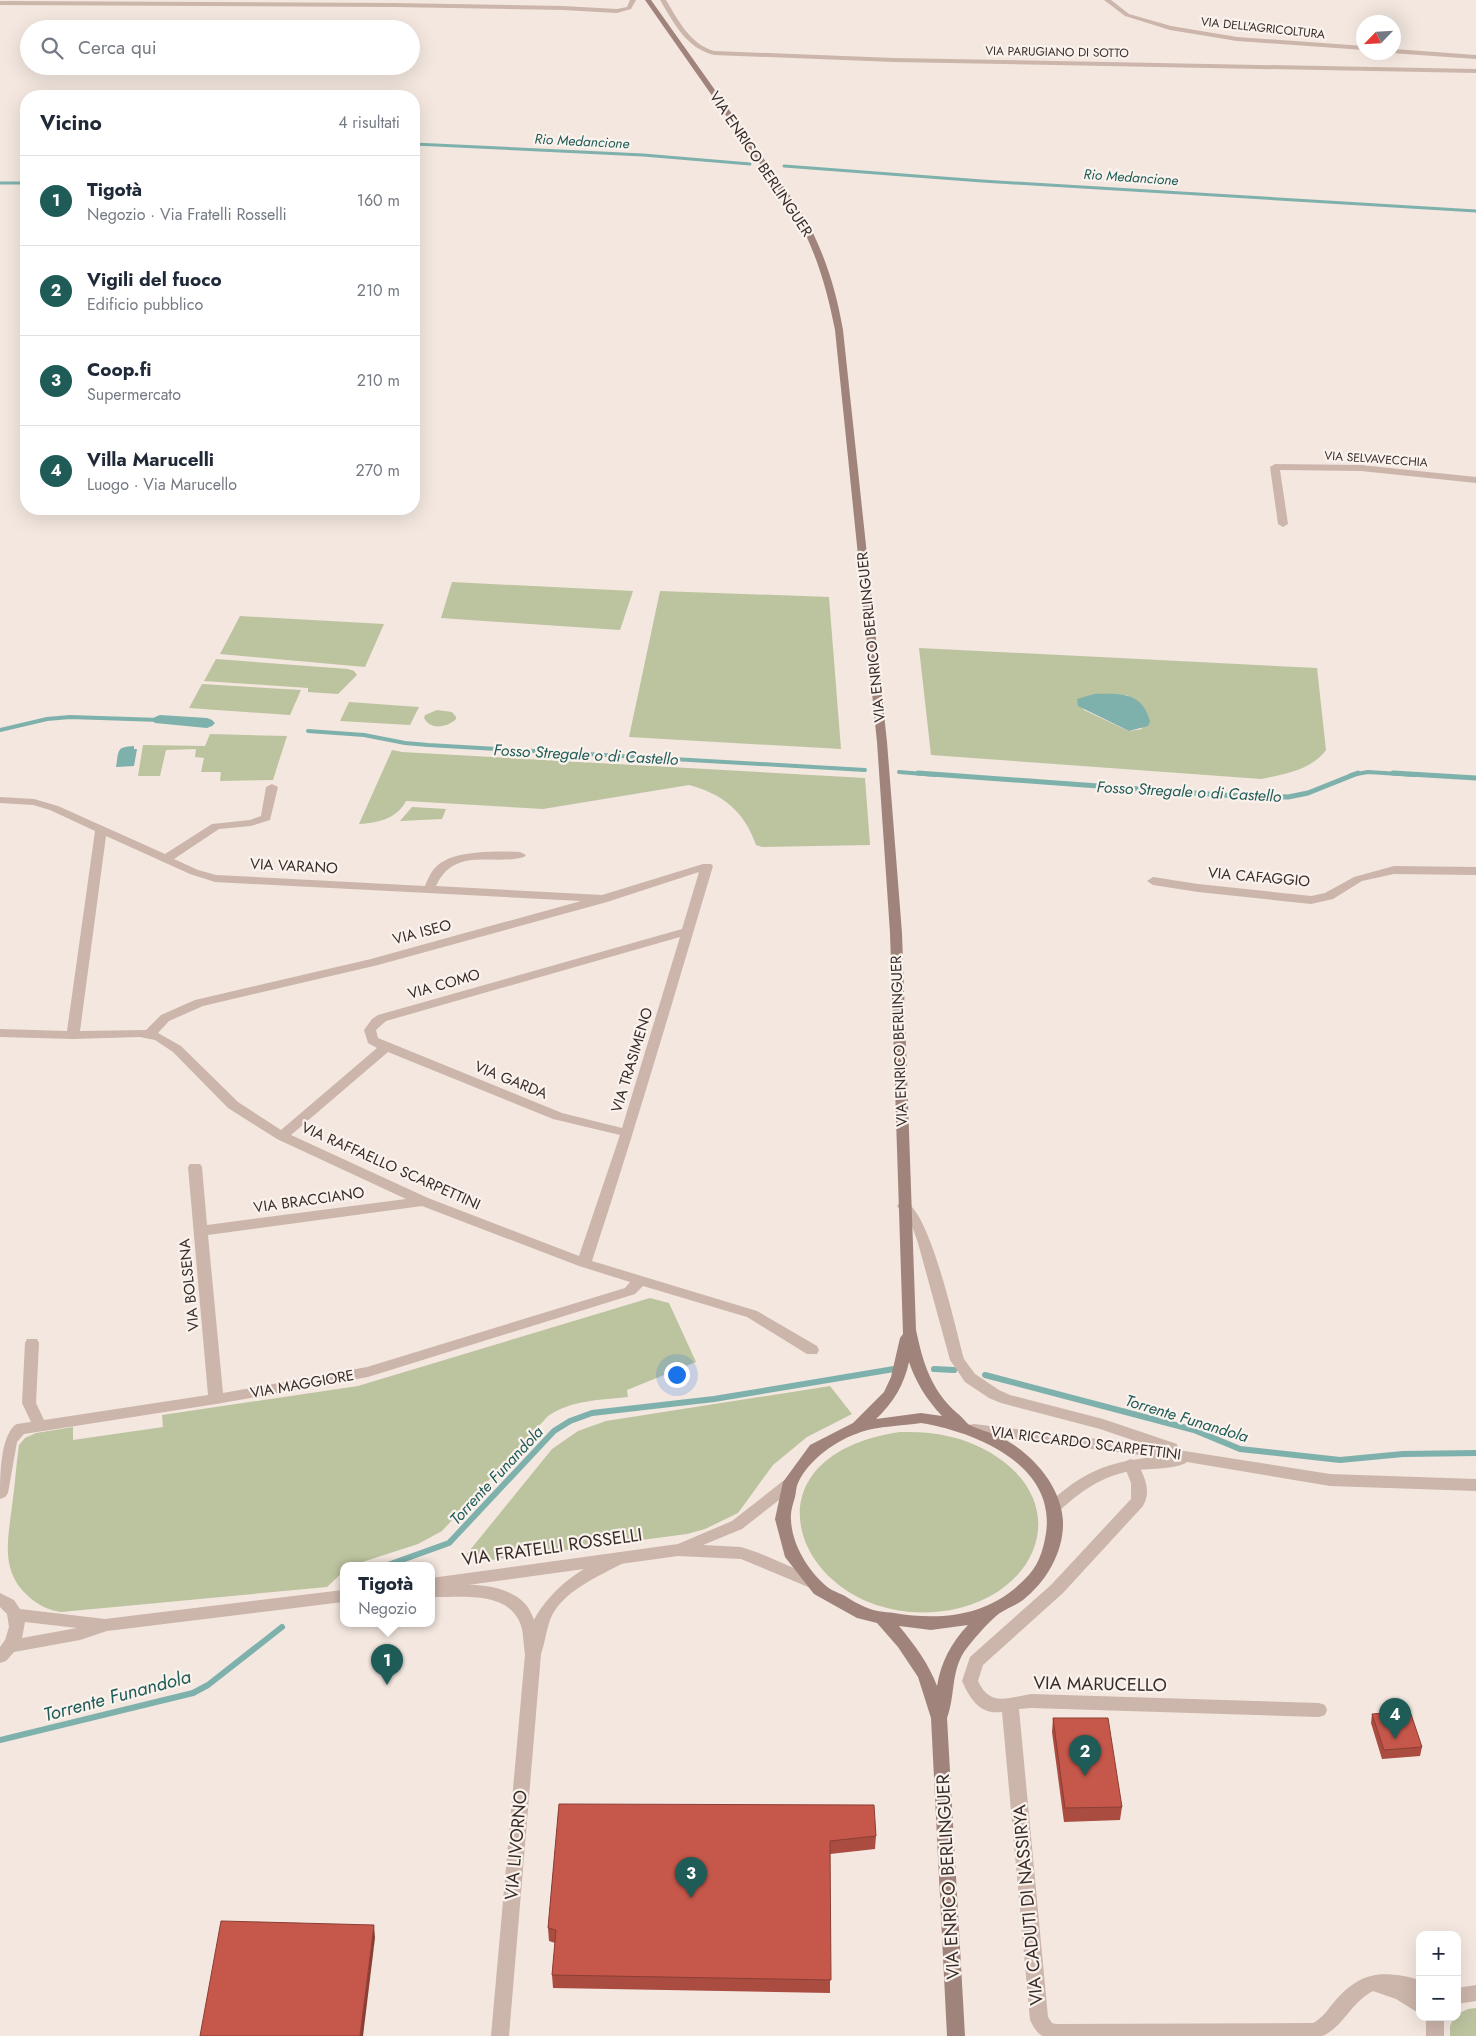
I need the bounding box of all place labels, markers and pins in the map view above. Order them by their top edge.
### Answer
pin: 1 [371,1644,403,1685]
pin: 4 [1379,1698,1411,1739]
pin: 2 [1069,1735,1101,1776]
pin: 3 [675,1857,707,1898]

